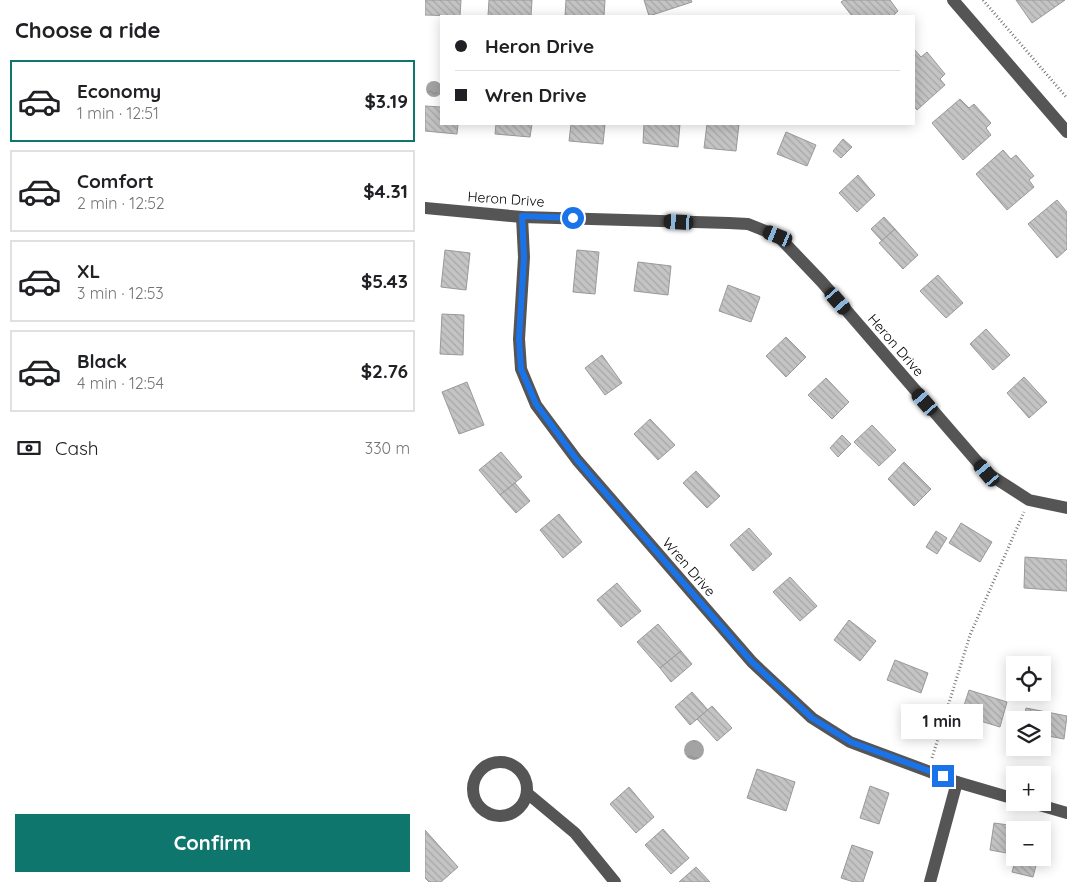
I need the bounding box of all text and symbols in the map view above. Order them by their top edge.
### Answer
text: Choose a ride [15,16,160,44]
text: Heron Drive [485,34,594,58]
icon: car [17,79,62,124]
text: Economy [77,79,161,103]
text: Wren Drive [485,83,587,107]
text: $3.19 [364,89,408,113]
text: 1 min · 12:51 [77,103,159,123]
icon: car [17,169,62,214]
text: Comfort [77,169,154,193]
text: $4.31 [363,179,408,203]
street label: Heron Drive [467,187,545,211]
text: 2 min · 12:52 [77,193,165,213]
route start [562,207,584,229]
car [663,214,694,230]
car [761,223,794,249]
icon: car [17,259,62,304]
text: XL [77,259,100,283]
text: $5.43 [361,269,408,293]
text: 3 min · 12:53 [77,283,164,303]
car [822,285,853,317]
street label: Heron Drive [864,310,928,380]
icon: car [17,349,62,394]
text: Black [77,349,127,373]
text: $2.76 [361,359,408,383]
text: 4 min · 12:54 [77,373,164,393]
car [909,386,940,418]
icon: cash [15,434,43,462]
text: Cash [55,436,99,460]
text: 330 m [365,438,410,458]
car [971,457,1002,489]
street label: Wren Drive [659,534,719,600]
map controls [1006,656,1051,866]
button: locate [1006,656,1051,701]
callout: 1 min [902,704,984,738]
text: 1 min [923,711,961,731]
button: layers [1006,711,1051,756]
route end [932,765,954,787]
button: + [1006,766,1051,811]
button: Confirm [15,814,410,872]
button: − [1006,821,1051,866]

